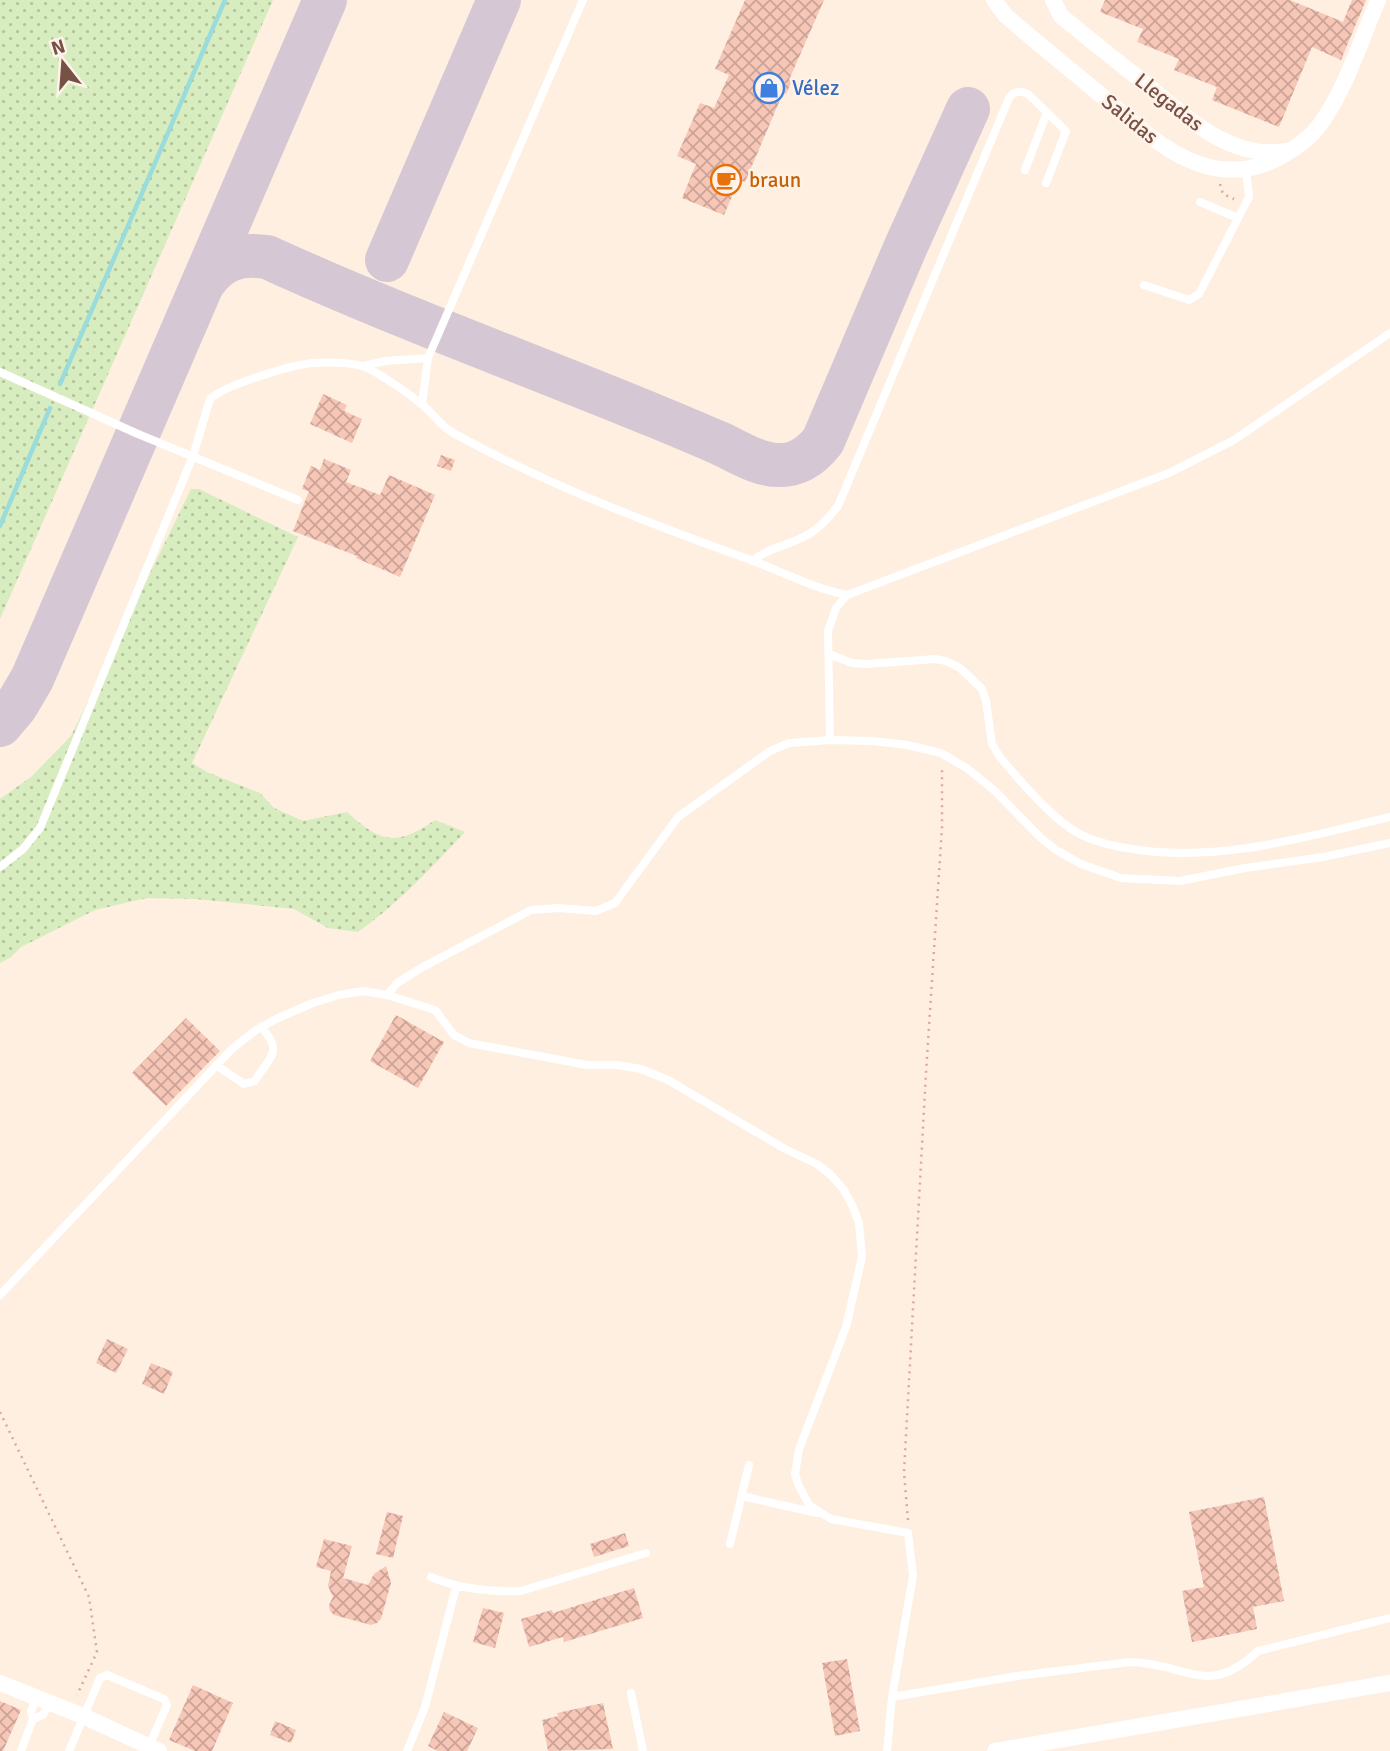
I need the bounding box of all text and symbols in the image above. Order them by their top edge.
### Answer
north arrow [28,28,98,98]
text: N [48,34,68,61]
street label: Llegadas [1130,67,1208,137]
shop icon: Vélez [752,71,786,105]
place label: Vélez [792,75,839,101]
street label: Salidas [1097,88,1163,150]
cafe icon: braun [709,163,743,197]
place label: braun [749,167,801,193]

